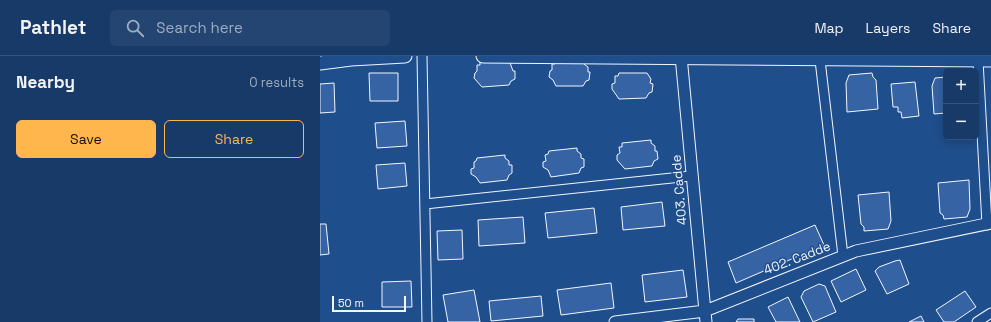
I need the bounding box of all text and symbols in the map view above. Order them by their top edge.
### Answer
search box [110,10,390,46]
text: Pathlet [20,15,86,40]
icon: search [124,17,146,39]
text: Search here [156,18,243,37]
text: Map [814,19,844,37]
text: Layers [866,19,910,37]
text: Share [932,19,971,37]
map controls [943,68,979,140]
button: + [943,68,979,104]
text: Nearby [16,71,75,93]
text: 0 results [249,74,304,91]
button: − [943,104,979,140]
button: Save [16,120,156,158]
button: Share [164,120,304,158]
street label: 403. Cadde [667,154,691,226]
street label: 402. Cadde [761,237,833,279]
scale bar [332,294,406,313]
text: 50 m [338,296,364,310]

